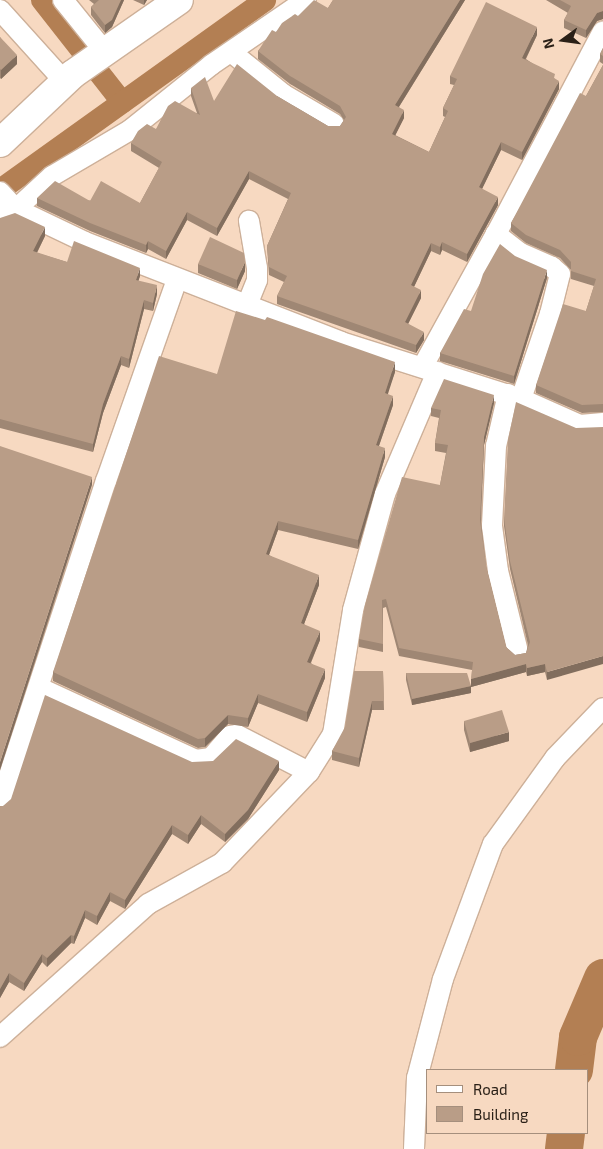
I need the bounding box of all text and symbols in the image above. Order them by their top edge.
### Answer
north arrow [538,15,588,65]
text: N [538,37,557,51]
legend [426,1069,588,1134]
text: Road [473,1080,508,1098]
text: Building [473,1105,528,1123]

